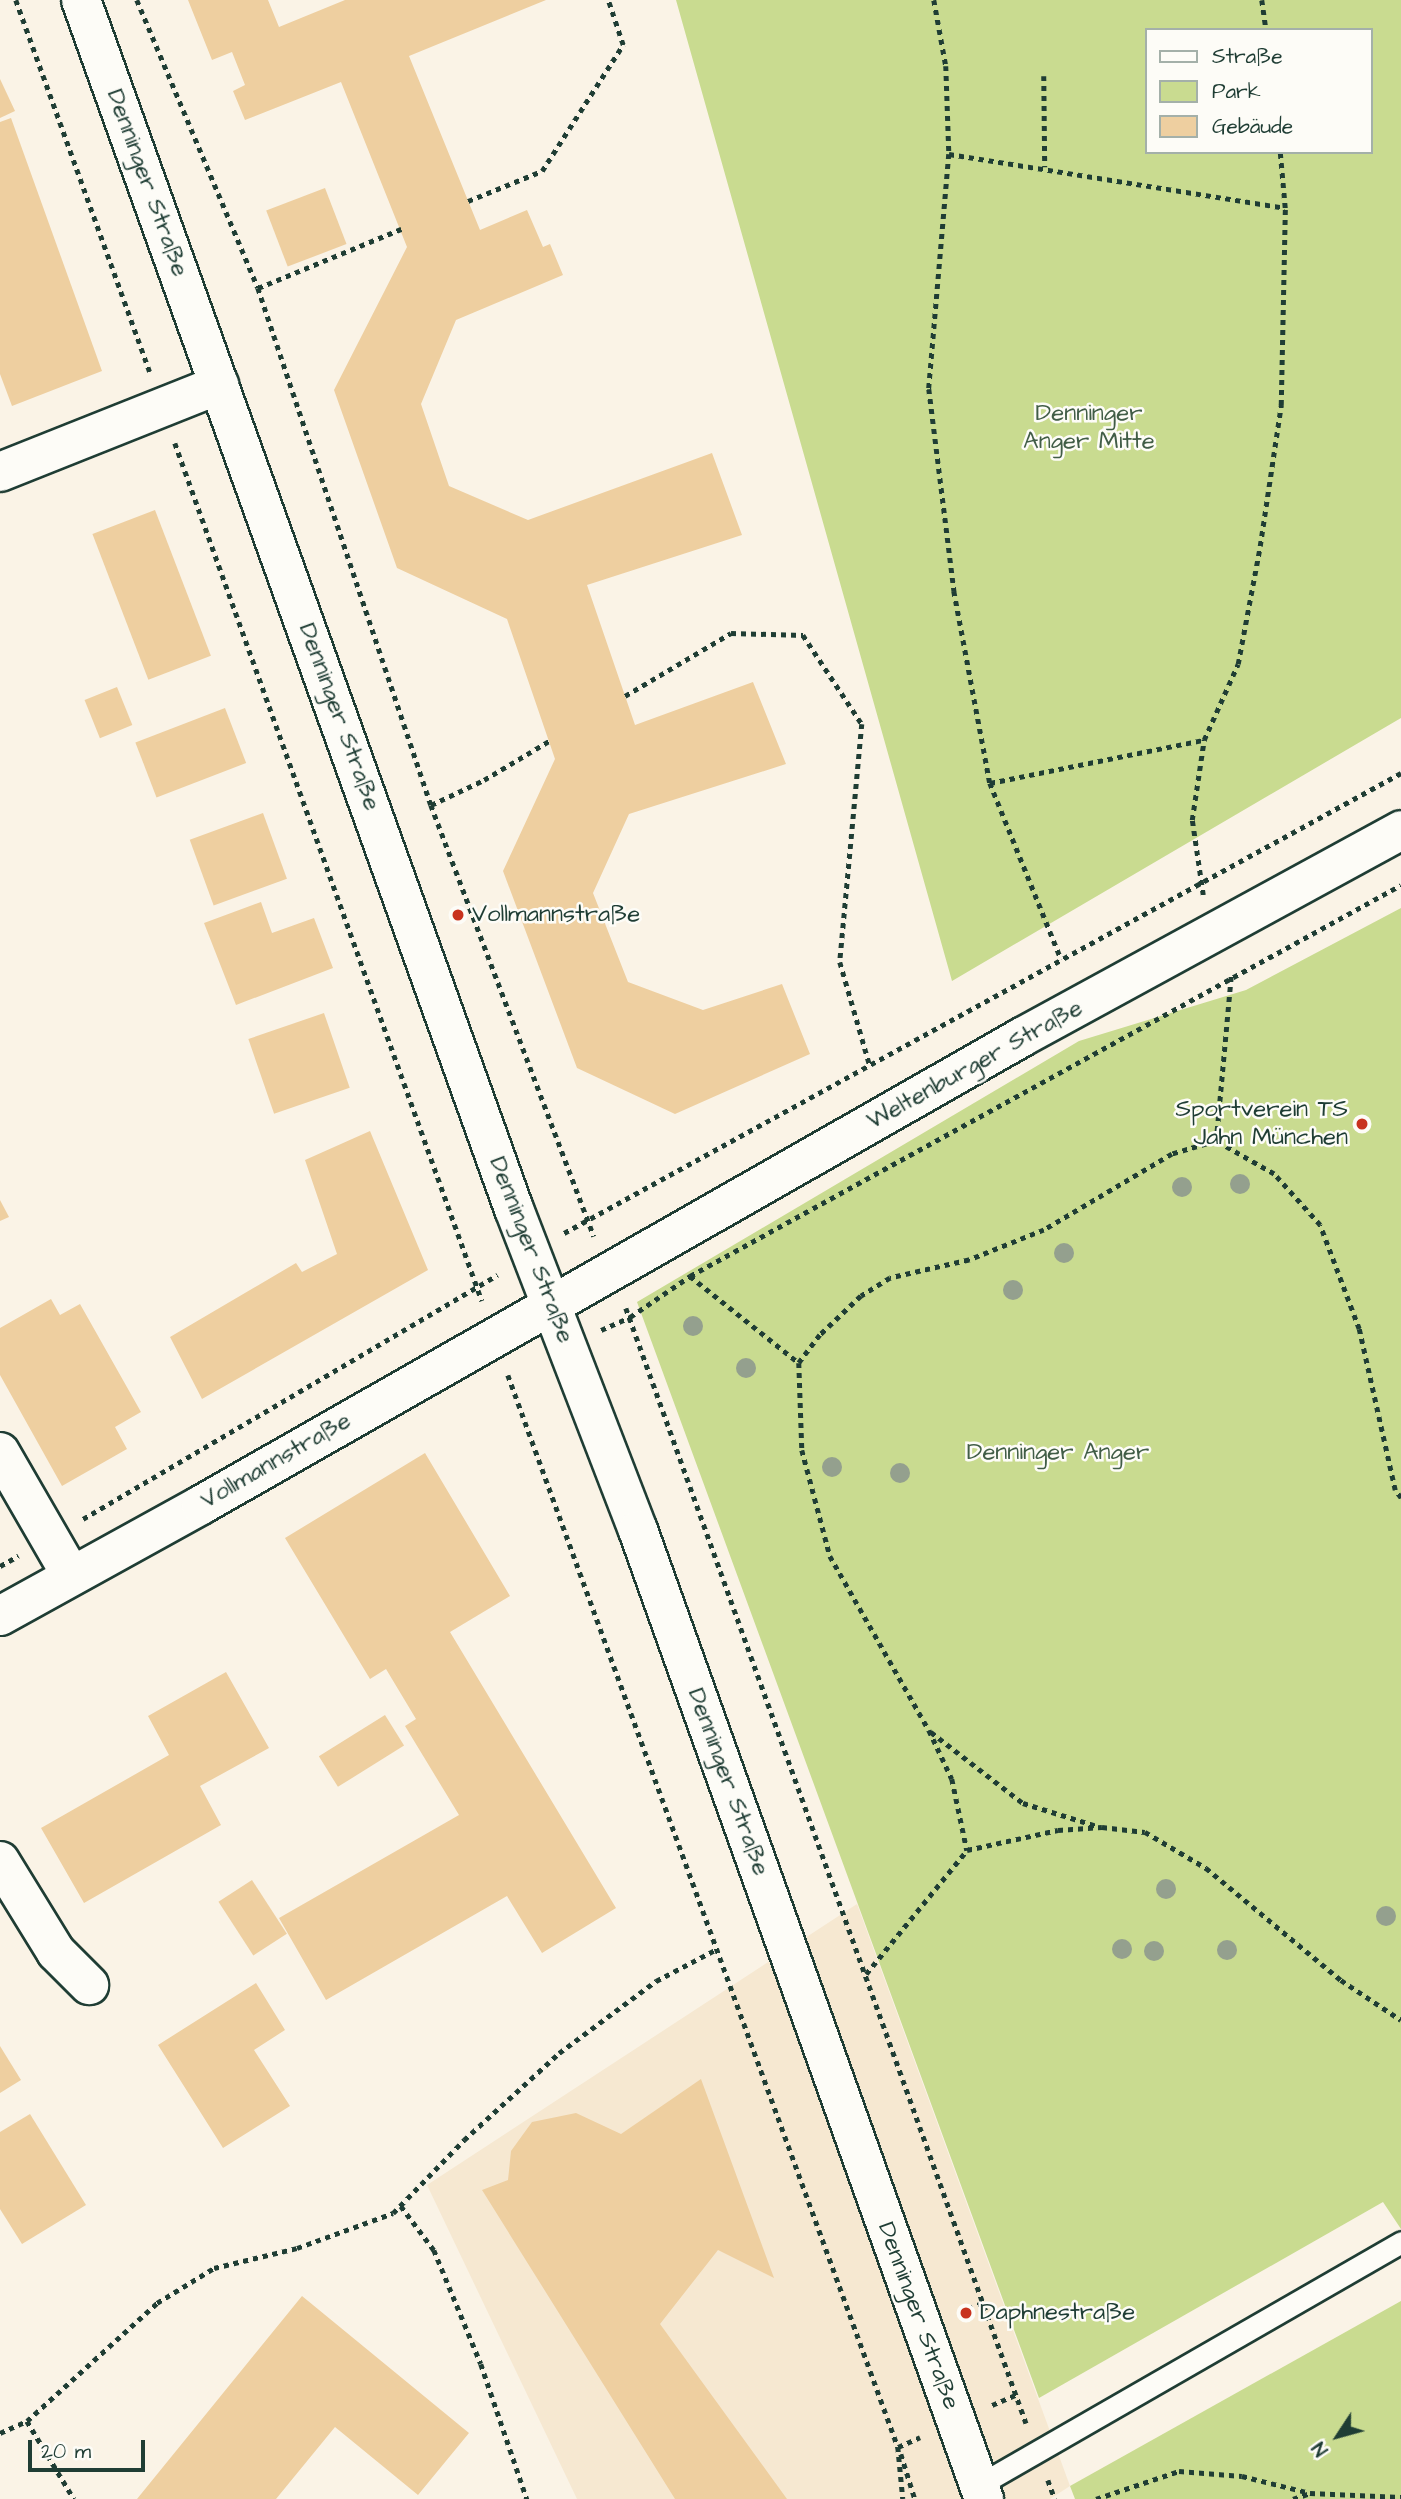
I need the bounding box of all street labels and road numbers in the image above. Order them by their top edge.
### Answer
street label: Denninger Straße [100,86,194,280]
street label: Denninger Straße [292,620,386,814]
street label: Weltenburger Straße [862,994,1088,1136]
street label: Denninger Straße [482,1153,580,1347]
street label: Vollmannstraße [196,1406,356,1516]
street label: Denninger Straße [681,1685,775,1879]
street label: Denninger Straße [871,2219,965,2413]

